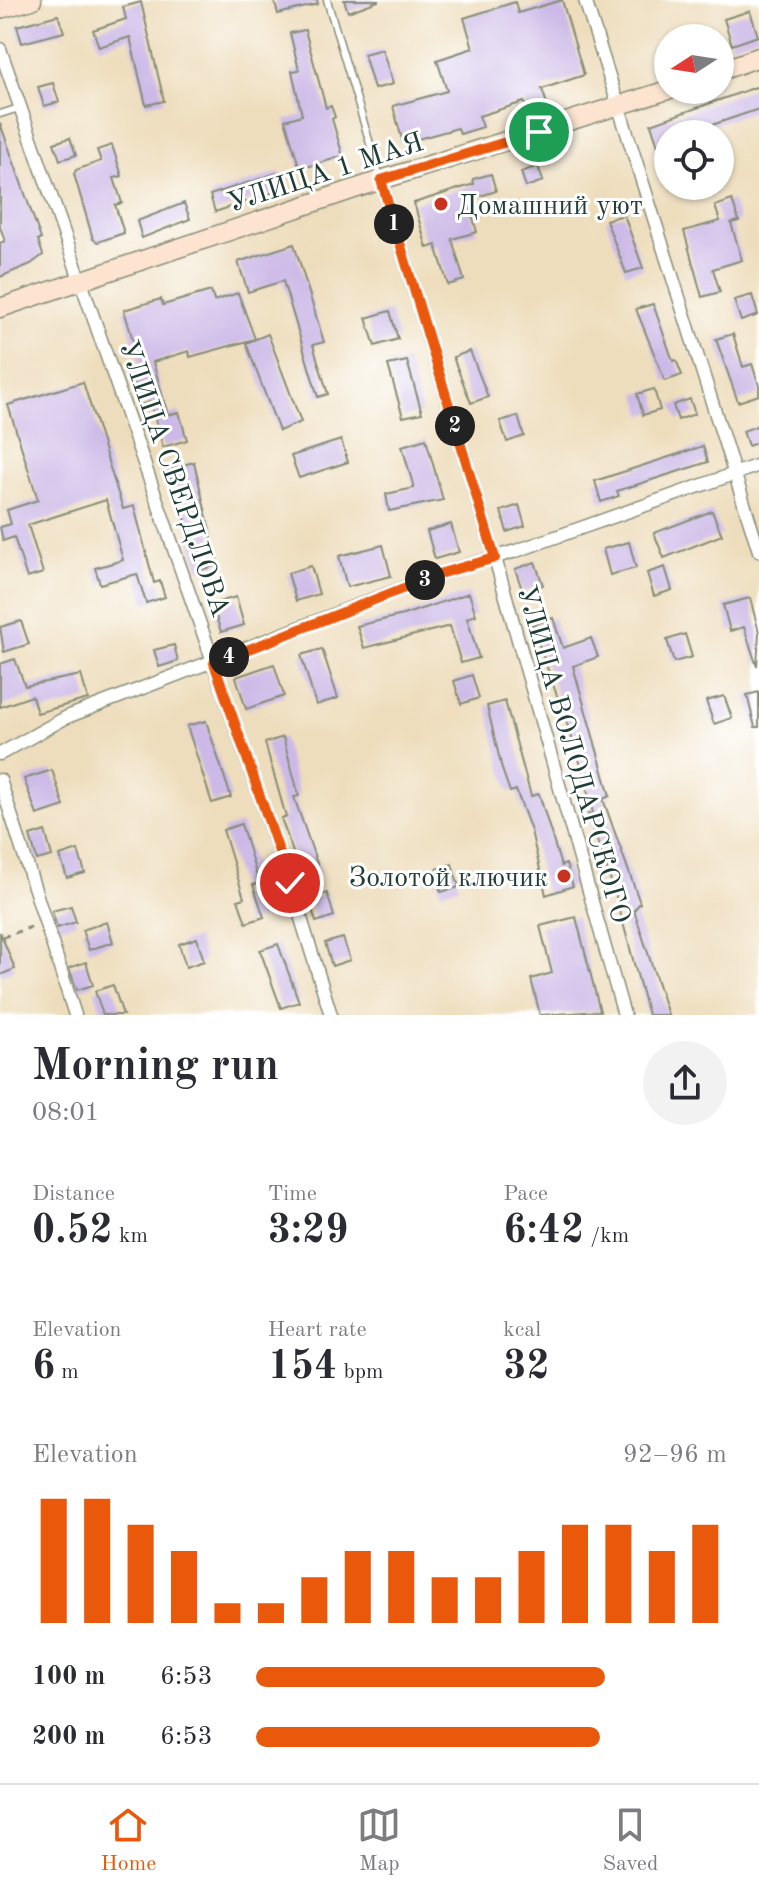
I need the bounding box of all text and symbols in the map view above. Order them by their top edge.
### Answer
north arrow [654,24,734,104]
map controls [654,24,734,200]
pin [505,98,573,166]
icon: arrive [517,110,561,154]
button: locate [654,120,734,200]
street label: УЛИЦА 1 МАЯ [225,129,427,219]
place label: Домашний уют [457,193,643,221]
marker: Домашний уют [432,195,450,213]
pin: 1 [374,204,414,244]
text: 1 [388,213,400,235]
street label: УЛИЦА СВЕРДЛОВА [113,337,234,621]
pin: 2 [435,406,475,446]
text: 2 [449,415,461,437]
pin: 3 [405,560,445,600]
text: 3 [419,569,431,591]
street label: УЛИЦА ВОЛОДАРСКОГО [510,583,634,927]
pin: 4 [209,637,249,677]
text: 4 [223,646,235,668]
pin [256,849,324,917]
icon: check [268,861,312,905]
place label: Золотой ключик [349,865,548,893]
marker: Золотой ключик [555,867,573,885]
button: share [643,1041,727,1125]
text: Morning run [32,1045,279,1089]
text: 08:01 [32,1100,100,1126]
text: Distance [32,1183,115,1205]
text: Time [268,1183,317,1205]
text: Pace [503,1183,548,1205]
text: 0.52 [32,1212,113,1252]
text: 3:29 [268,1212,348,1252]
text: 6:42 [503,1212,584,1252]
text: km [113,1225,148,1247]
text: /km [584,1225,629,1247]
text: Elevation [32,1319,122,1341]
text: Heart rate [268,1319,367,1341]
text: kcal [503,1319,541,1341]
text: 6 [32,1348,55,1388]
text: 154 [268,1348,337,1388]
text: 32 [503,1348,550,1388]
text: m [55,1361,79,1383]
text: bpm [337,1361,384,1383]
text: Elevation [32,1442,138,1468]
text: 92–96 m [623,1442,727,1468]
text: 100 m [32,1664,105,1690]
text: 6:53 [160,1664,213,1690]
text: 200 m [32,1724,105,1750]
text: 6:53 [160,1724,213,1750]
tab: Home [101,1803,156,1878]
tab: Map [357,1803,401,1878]
tab: Saved [602,1803,658,1878]

